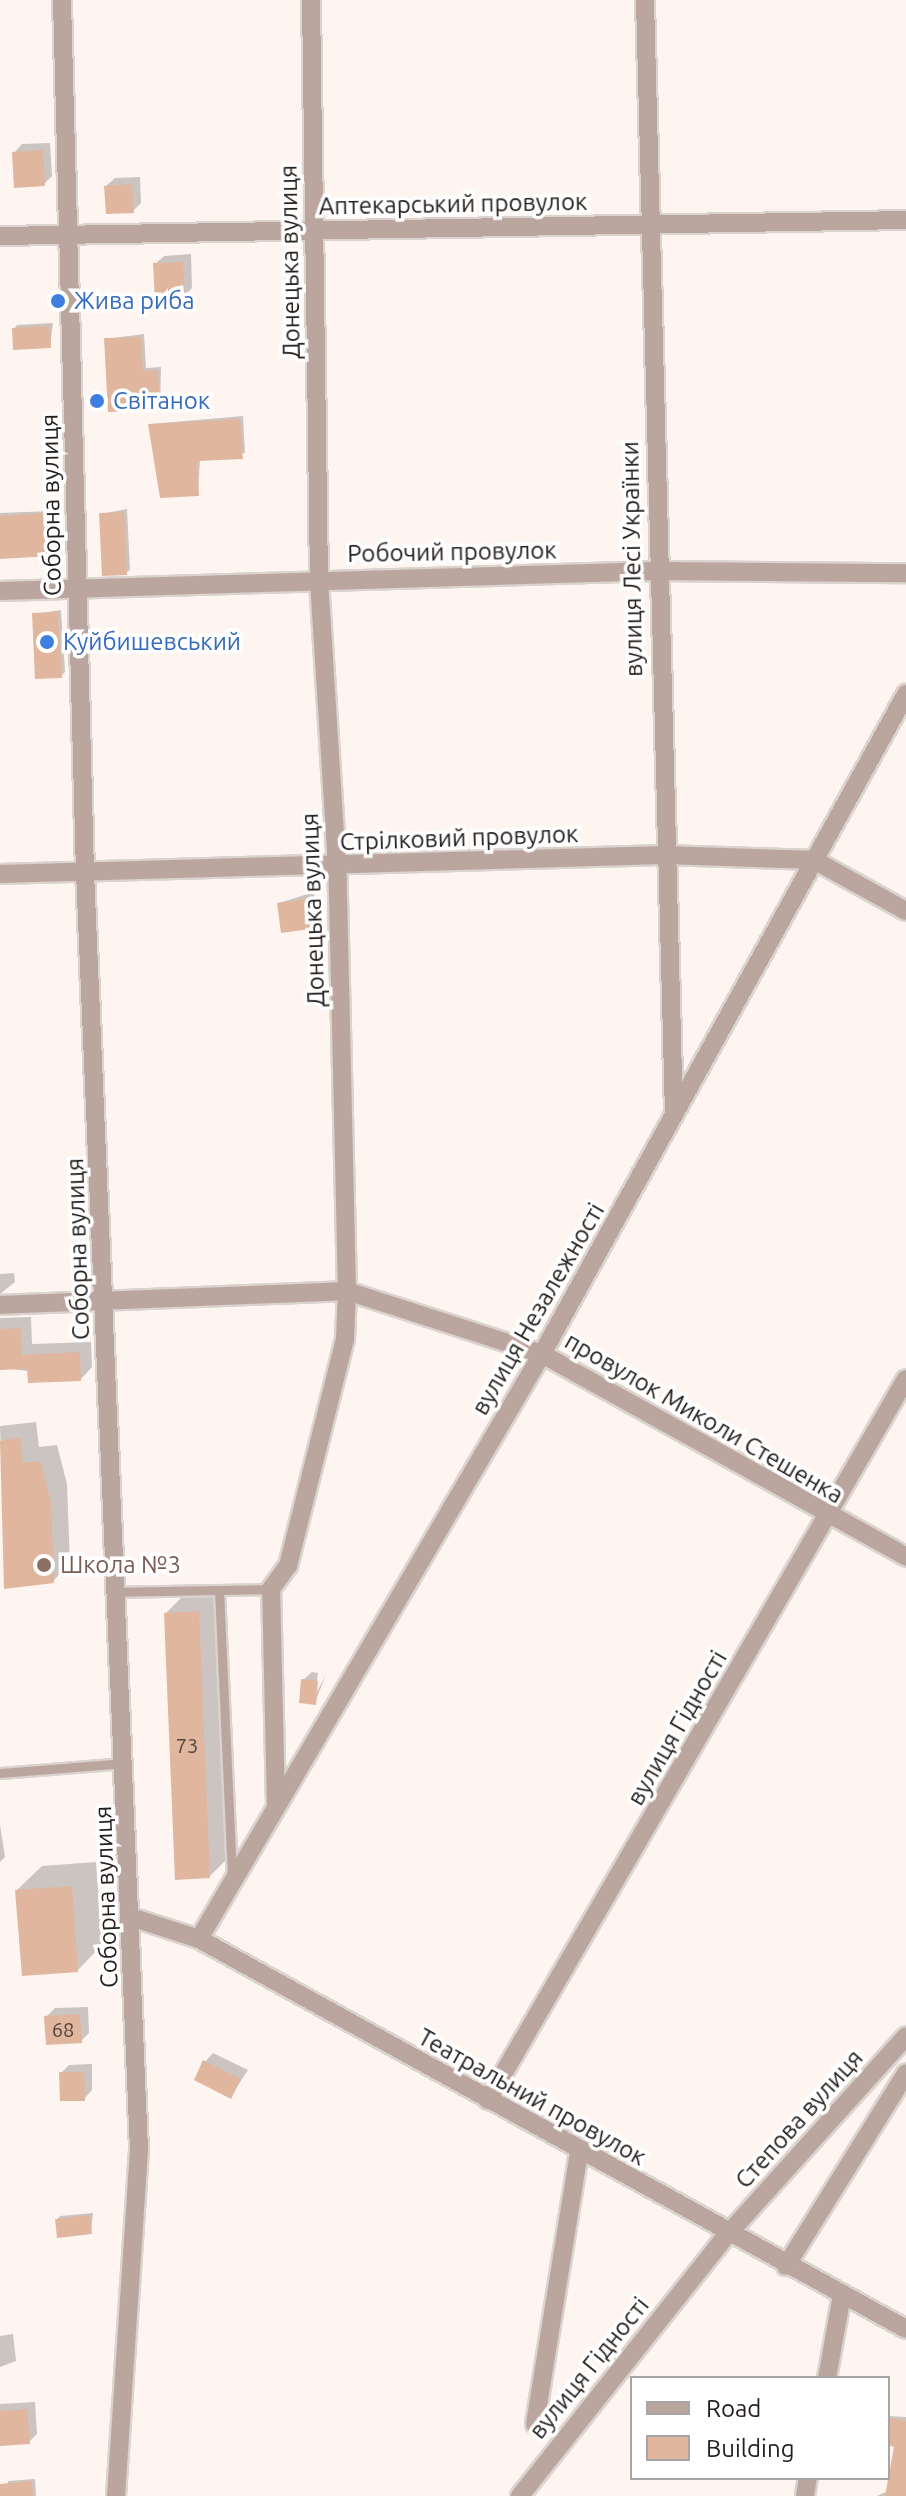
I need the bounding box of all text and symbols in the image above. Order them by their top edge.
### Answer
street label: Донецька вулиця [274,165,306,359]
street label: Аптекарський провулок [318,187,588,221]
place label: Жива риба [74,287,195,315]
marker: Жива риба [49,292,67,310]
place label: Світанок [113,387,210,415]
marker: Світанок [88,392,106,410]
street label: Соборна вулиця [35,414,67,596]
street label: вулиця Лесі Українки [616,441,648,677]
street label: Робочий провулок [347,536,557,568]
place label: Куйбишевський [63,628,241,656]
marker: Куйбишевський [38,633,56,651]
street label: Донецька вулиця [295,813,331,1007]
street label: Стрілковий провулок [339,819,579,857]
street label: Соборна вулиця [60,1157,96,1341]
street label: вулиця Незалежності [466,1198,610,1420]
street label: провулок Миколи Стешенка [560,1326,848,1510]
place label: Школа №3 [60,1551,181,1579]
marker: Школа №3 [35,1556,53,1574]
street label: вулиця Гідності [621,1646,733,1810]
house number: 73 [176,1733,198,1757]
street label: Соборна вулиця [88,1805,124,1989]
house number: 68 [52,2017,74,2041]
street label: Театральний провулок [413,2022,651,2172]
street label: Степова вулиця [729,2044,869,2194]
street label: вулиця Гідності [523,2291,655,2445]
legend [630,2376,890,2480]
text: Road [706,2395,761,2422]
text: Building [706,2435,794,2462]

